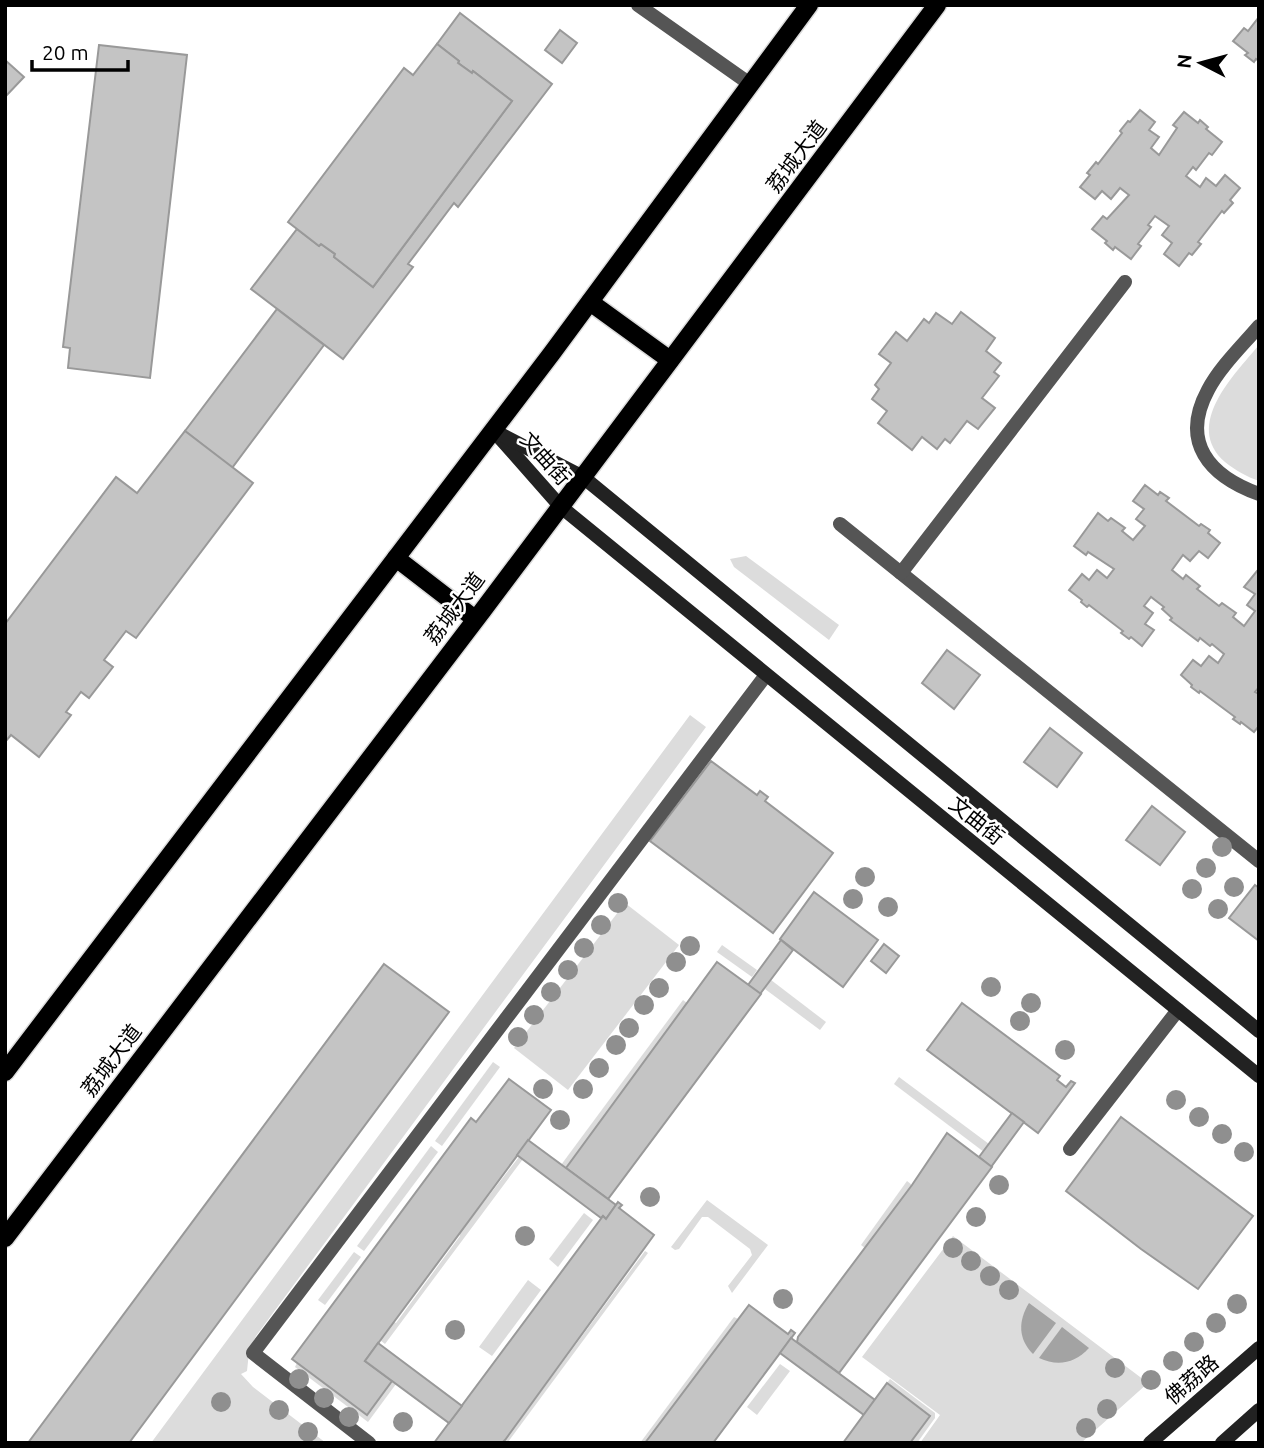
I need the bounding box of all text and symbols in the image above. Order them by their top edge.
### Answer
scale bar [32,28,128,72]
north arrow [1166,28,1236,98]
text: 20 m [42,40,89,64]
text: N [1172,53,1196,69]
street label: 荔城大道 [761,115,831,197]
street label: 文曲街 [516,427,576,489]
street label: 荔城大道 [419,567,489,649]
street label: 文曲街 [945,791,1009,849]
street label: 荔城大道 [76,1019,146,1101]
street label: 佛荔路 [1159,1349,1223,1409]

